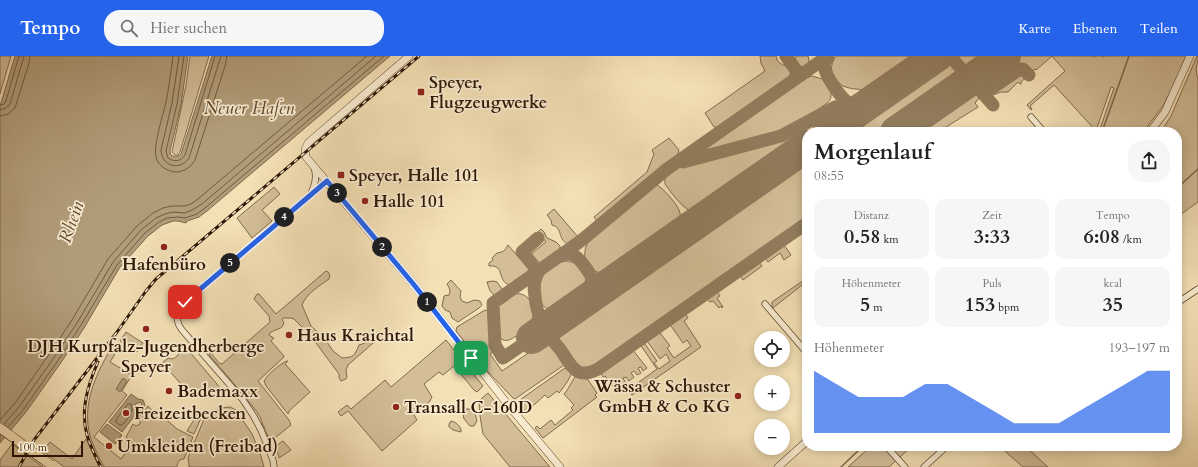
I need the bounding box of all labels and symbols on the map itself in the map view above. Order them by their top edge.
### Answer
place label: Speyer, Flugzeugwerke [429,71,547,114]
marker: Speyer, Flugzeugwerke [416,87,426,97]
water label: Neuer Hafen [204,96,295,121]
place label: Speyer, Halle 101 [349,164,480,187]
marker: Speyer, Halle 101 [336,170,346,180]
pin: 3 [327,183,347,203]
place label: Halle 101 [373,190,445,213]
marker: Halle 101 [360,196,370,206]
water label: Rhein [53,198,90,246]
pin: 4 [274,207,294,227]
pin: 2 [372,237,392,257]
marker: Hafenbüro [159,242,169,252]
place label: Hafenbüro [122,253,206,276]
pin: 5 [220,253,240,273]
pin [168,285,202,319]
pin: 1 [417,292,437,312]
marker: DJH Kurpfalz-Jugendherberge Speyer [141,324,151,334]
place label: Haus Kraichtal [297,324,414,347]
marker: Haus Kraichtal [284,330,294,340]
place label: DJH Kurpfalz-Jugendherberge Speyer [27,335,265,378]
pin [454,341,488,375]
place label: Wässa & Schuster GmbH & Co KG [593,375,730,418]
place label: Bademaxx [177,380,259,403]
marker: Bademaxx [164,386,174,396]
marker: Wässa & Schuster GmbH & Co KG [733,391,743,401]
place label: Transall C-160D [404,396,532,419]
place label: Freizeitbecken [134,402,246,425]
marker: Transall C-160D [391,402,401,412]
marker: Freizeitbecken [121,408,131,418]
place label: Umkleiden (Freibad) [117,435,278,458]
scale bar [12,439,83,458]
marker: Umkleiden (Freibad) [104,441,114,451]

